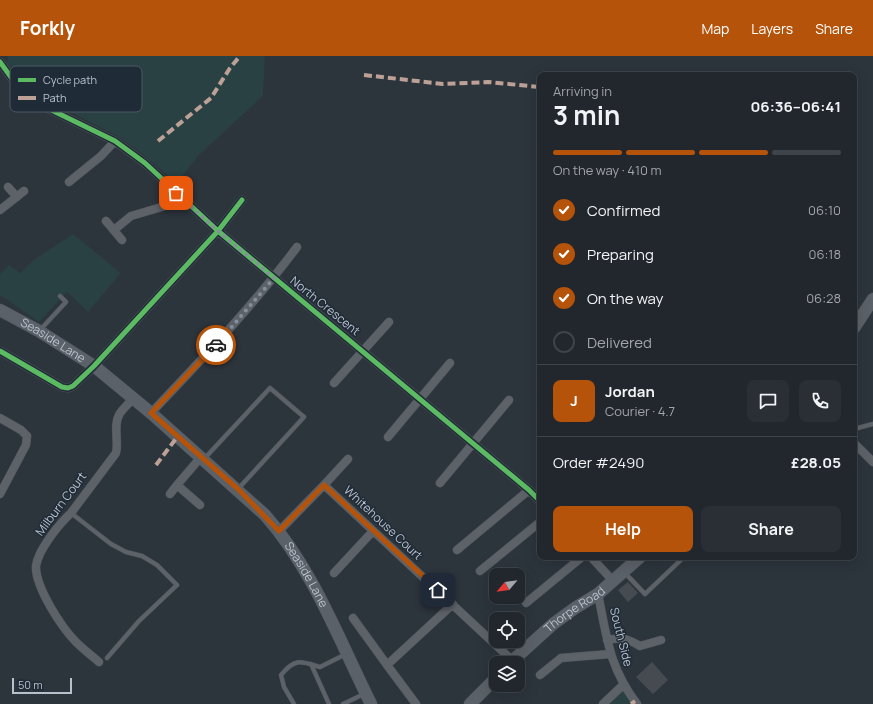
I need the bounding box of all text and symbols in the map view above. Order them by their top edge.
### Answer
text: Forkly [20,15,75,41]
text: Map [701,19,729,38]
text: Layers [751,19,793,38]
text: Share [815,19,853,38]
legend [10,66,142,112]
text: Cycle path [43,72,97,87]
text: Arriving in [553,82,612,100]
text: Path [43,90,66,105]
text: 06:36–06:41 [750,96,841,117]
text: 3 min [553,97,620,133]
text: On the way · 410 m [553,161,662,179]
pin [159,176,193,210]
icon: bag [165,182,187,204]
icon: check [553,199,575,221]
text: Confirmed [587,200,660,221]
text: 06:10 [808,201,841,219]
icon: check [553,243,575,265]
text: Preparing [587,244,654,265]
text: 06:18 [808,245,841,263]
street label: North Crescent [287,272,364,339]
icon: check [553,287,575,309]
text: On the way [587,288,663,309]
text: 06:28 [806,289,841,307]
street label: Seaside Lane [18,314,89,366]
courier [196,325,236,365]
text: Delivered [587,332,652,353]
icon: car [205,334,227,356]
button: chat [747,380,789,422]
button: phone [799,380,841,422]
text: Jordan [605,381,655,402]
text: J [570,390,578,411]
text: Courier · 4.7 [605,402,675,420]
text: Order #2490 [553,452,644,473]
text: £28.05 [791,452,841,473]
street label: Milburn Court [31,468,90,539]
street label: Whitehouse Court [340,482,426,564]
button: Help [553,506,693,552]
button: Share [701,506,841,552]
street label: Seaside Lane [281,538,332,610]
north arrow [489,568,525,604]
map controls [489,568,525,692]
pin [421,573,455,607]
icon: home [427,579,449,601]
street label: Thorpe Road [540,582,609,636]
street label: South Side [606,606,637,668]
button: locate [489,612,525,648]
button: layers [489,656,525,692]
scale bar [12,676,72,695]
text: 50 m [18,677,43,692]

